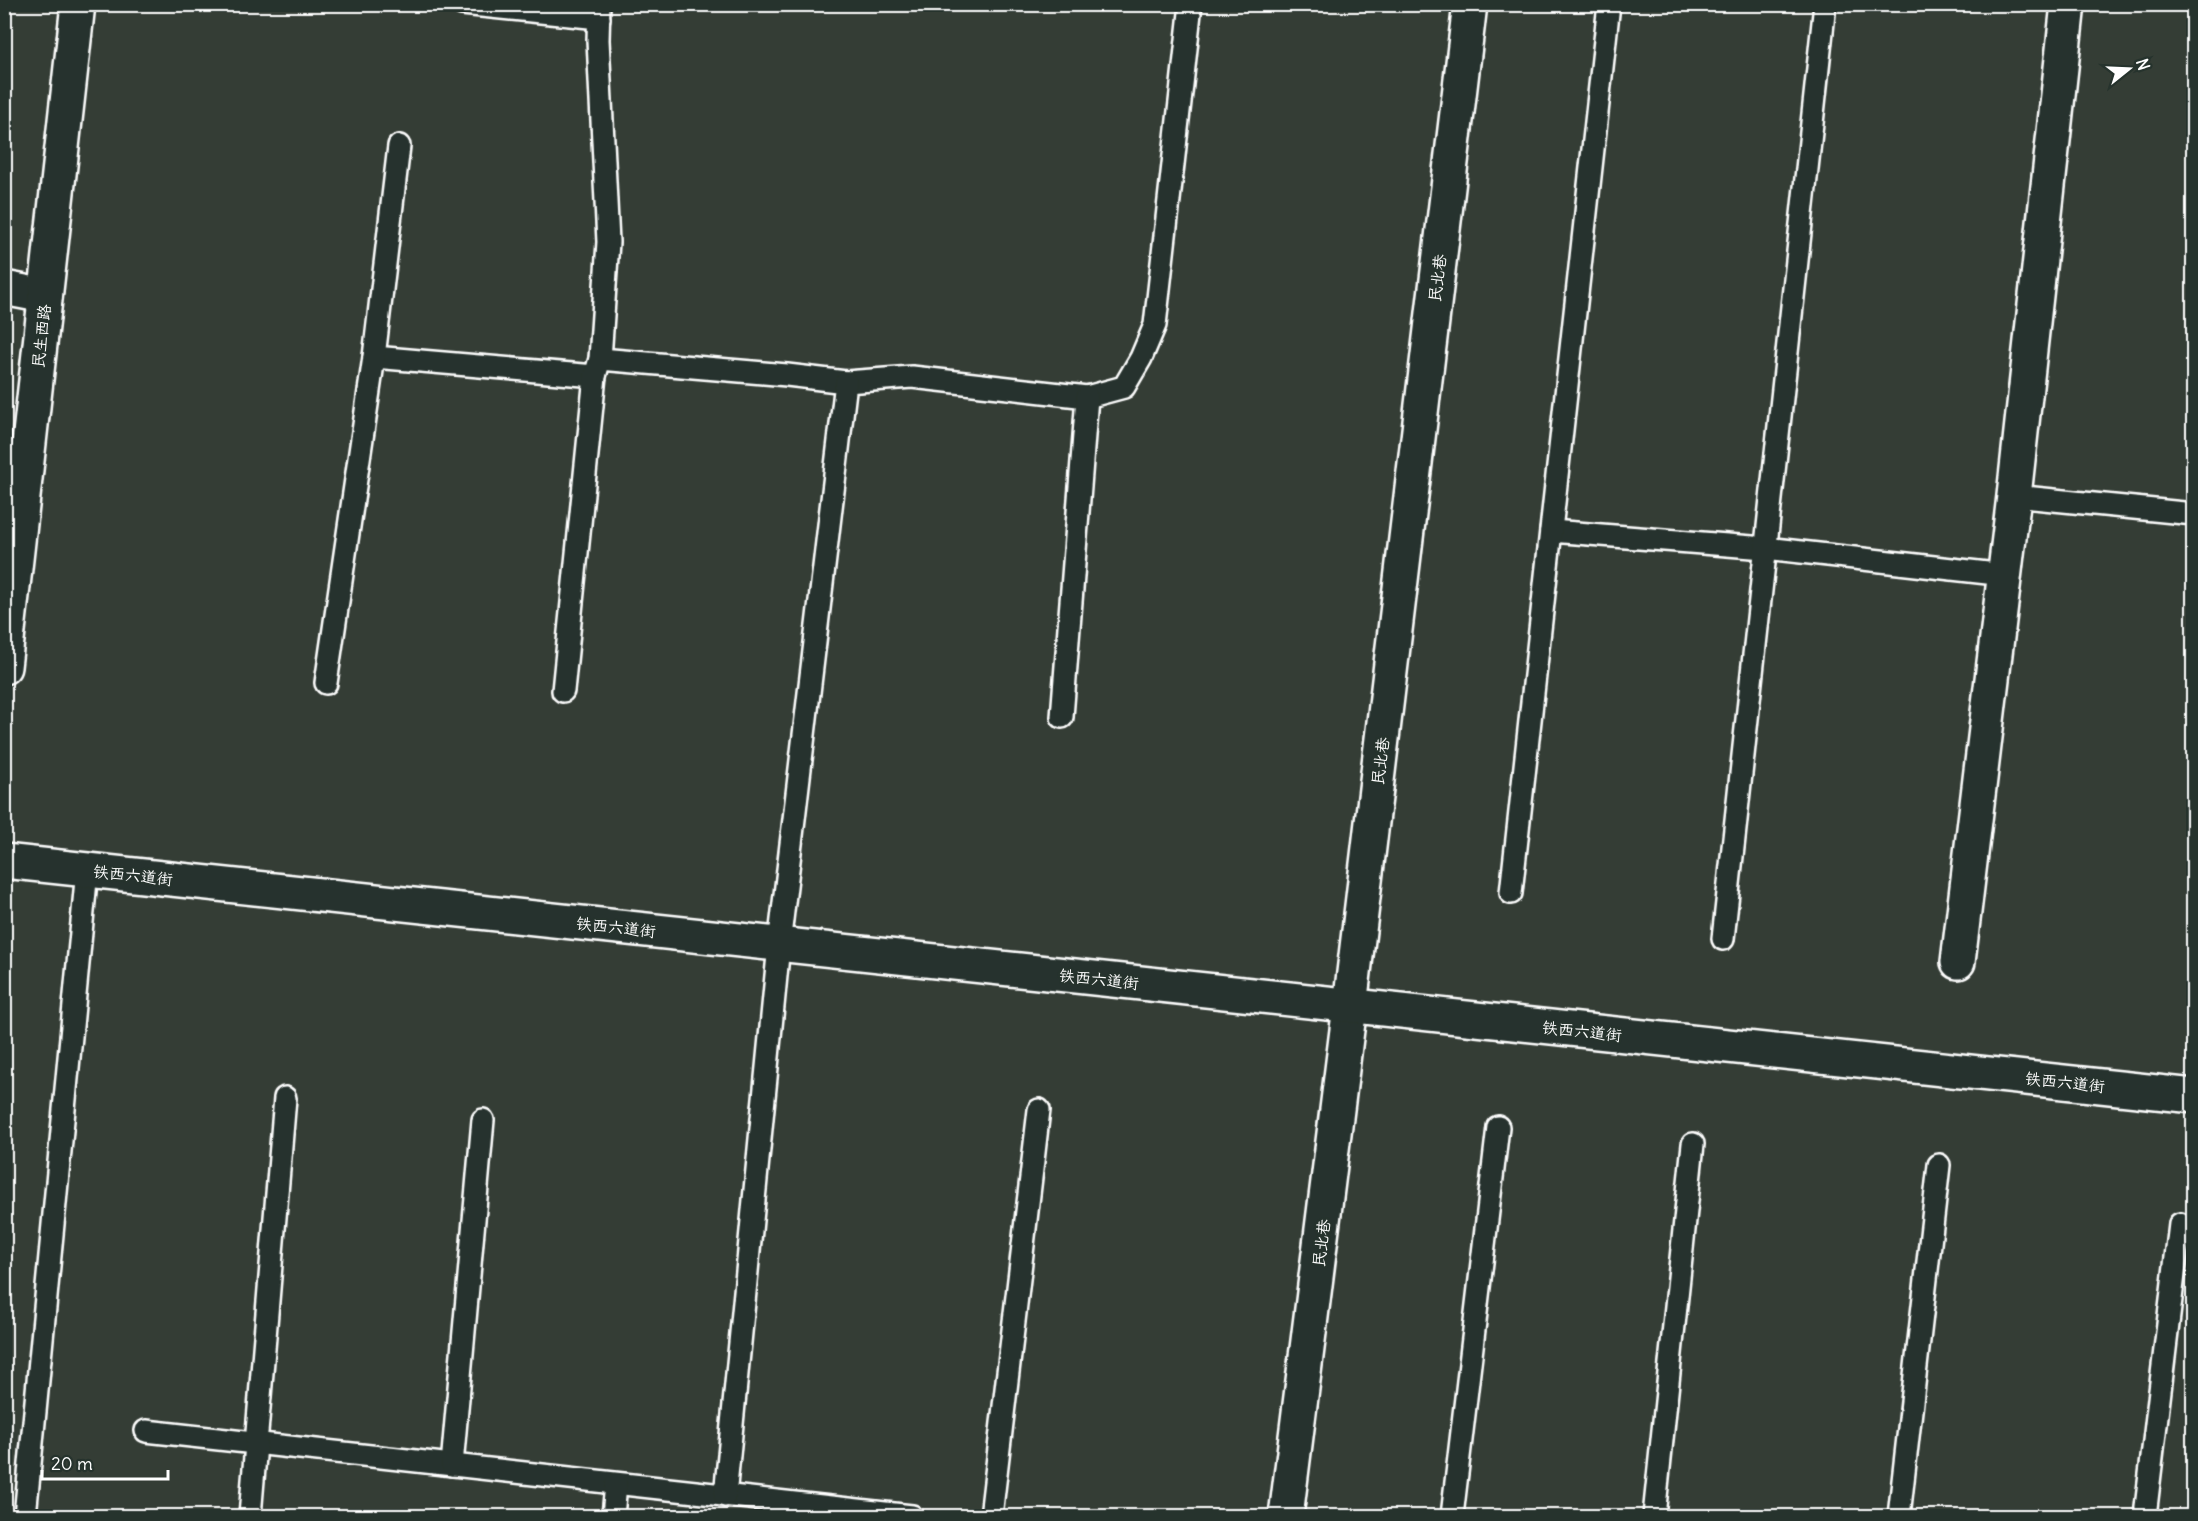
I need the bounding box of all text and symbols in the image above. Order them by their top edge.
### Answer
north arrow [2099,39,2159,99]
text: N [2132,56,2154,73]
street label: 民北巷 [1424,253,1450,303]
street label: 民生西路 [28,303,54,369]
street label: 民北巷 [1367,736,1393,786]
street label: 铁西六道街 [92,861,174,889]
street label: 铁西六道街 [575,913,657,941]
street label: 铁西六道街 [1058,965,1140,993]
street label: 铁西六道街 [1541,1017,1623,1045]
street label: 铁西六道街 [2024,1068,2106,1096]
street label: 民北巷 [1308,1218,1334,1268]
scale bar [42,1443,168,1481]
text: 20 m [51,1452,93,1475]

